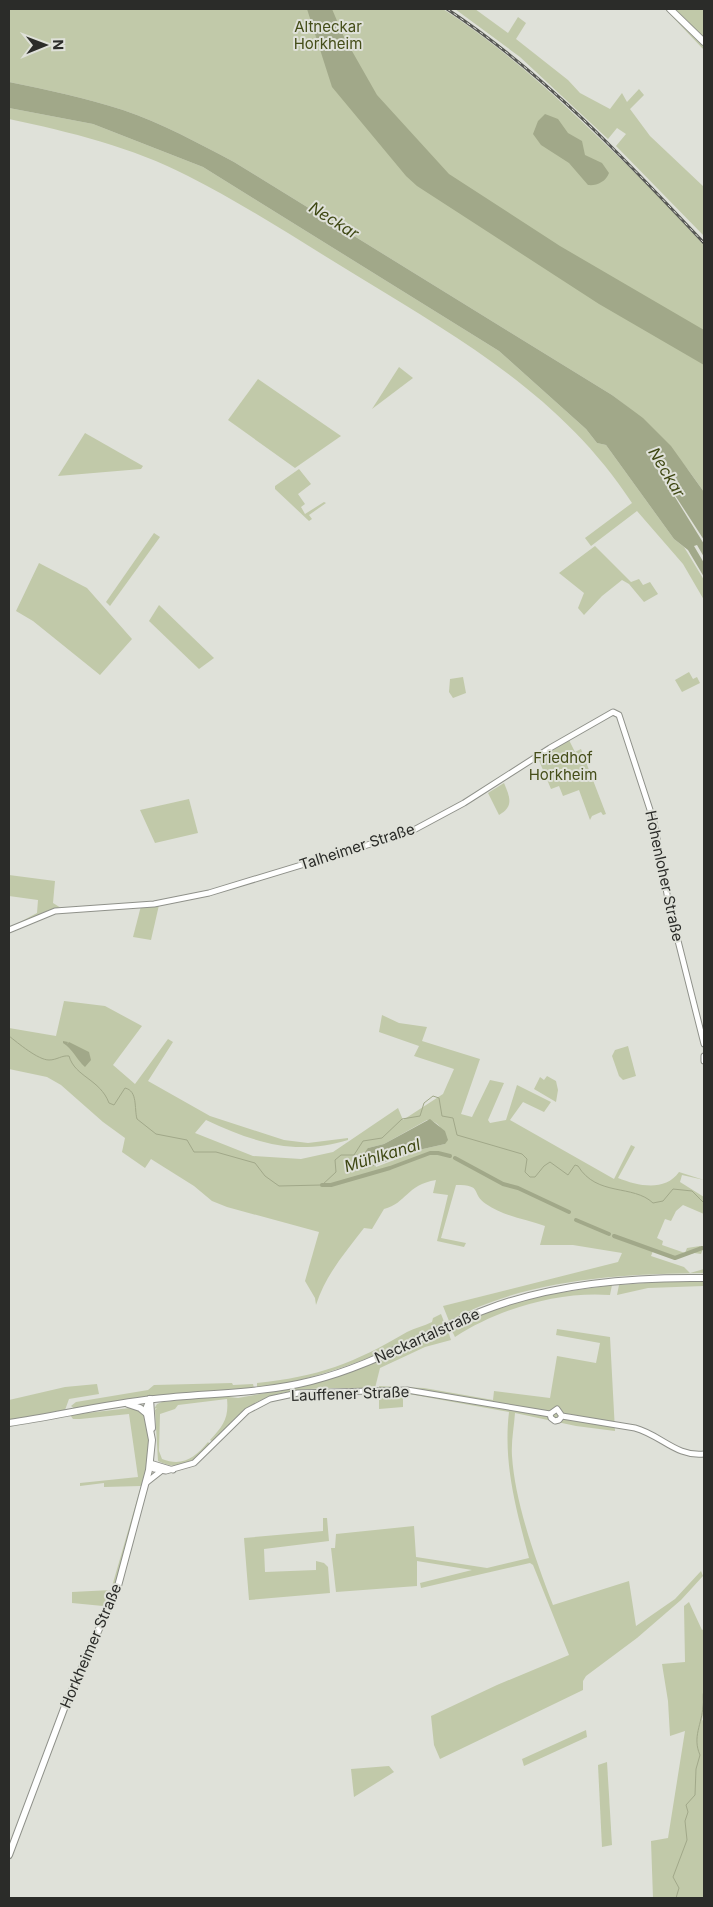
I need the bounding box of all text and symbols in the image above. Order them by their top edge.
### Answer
park label: Altneckar Horkheim [294,17,362,53]
north arrow [20,20,70,70]
text: N [50,39,67,50]
water label: Neckar [306,197,363,243]
water label: Neckar [644,443,690,501]
park label: Friedhof Horkheim [529,748,597,784]
street label: Hohenloher Straße [641,809,688,943]
street label: Talheimer Straße [297,819,417,874]
water label: Mühlkanal [341,1134,423,1176]
street label: Neckartalstraße [371,1304,482,1367]
street label: Lauffener Straße [290,1382,410,1405]
street label: Horkheimer Straße [56,1580,125,1711]

